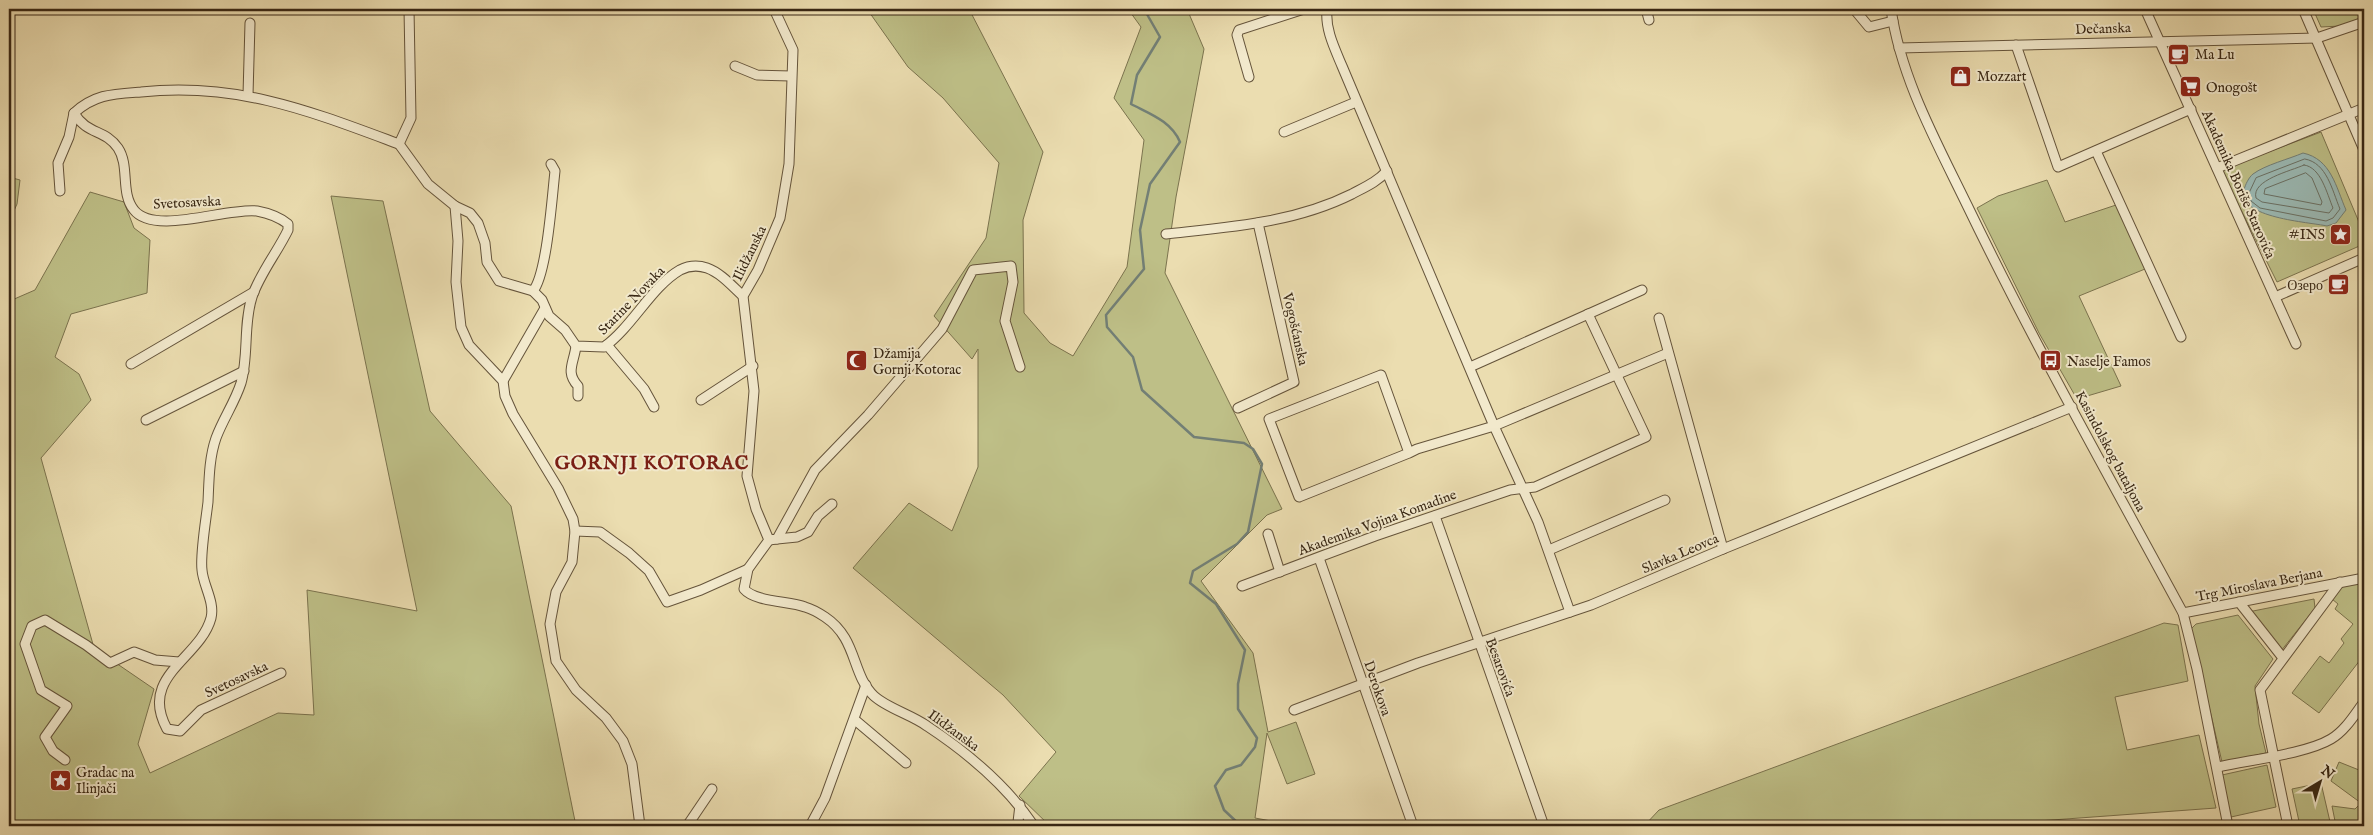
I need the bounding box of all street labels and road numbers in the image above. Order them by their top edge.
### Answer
street label: Dečanska [2075,19,2132,39]
street label: Akademika Boriše Starovića [2197,106,2279,262]
street label: Svetosavska [153,192,222,214]
street label: Ilidžanska [729,222,771,284]
street label: Starine Novaka [594,262,670,339]
street label: Vogošćanska [1278,290,1312,368]
street label: Kasindolskog bataljona [2071,388,2150,516]
street label: Akademika Vojina Komadine [1295,486,1459,560]
street label: Slavka Leovca [1639,529,1722,578]
street label: Trg Miroslava Berjana [2195,564,2325,606]
street label: Besarovića [1481,636,1519,700]
street label: Svetosavska [202,657,272,702]
street label: Derokova [1359,658,1395,719]
street label: Ilidžanska [924,706,984,756]

